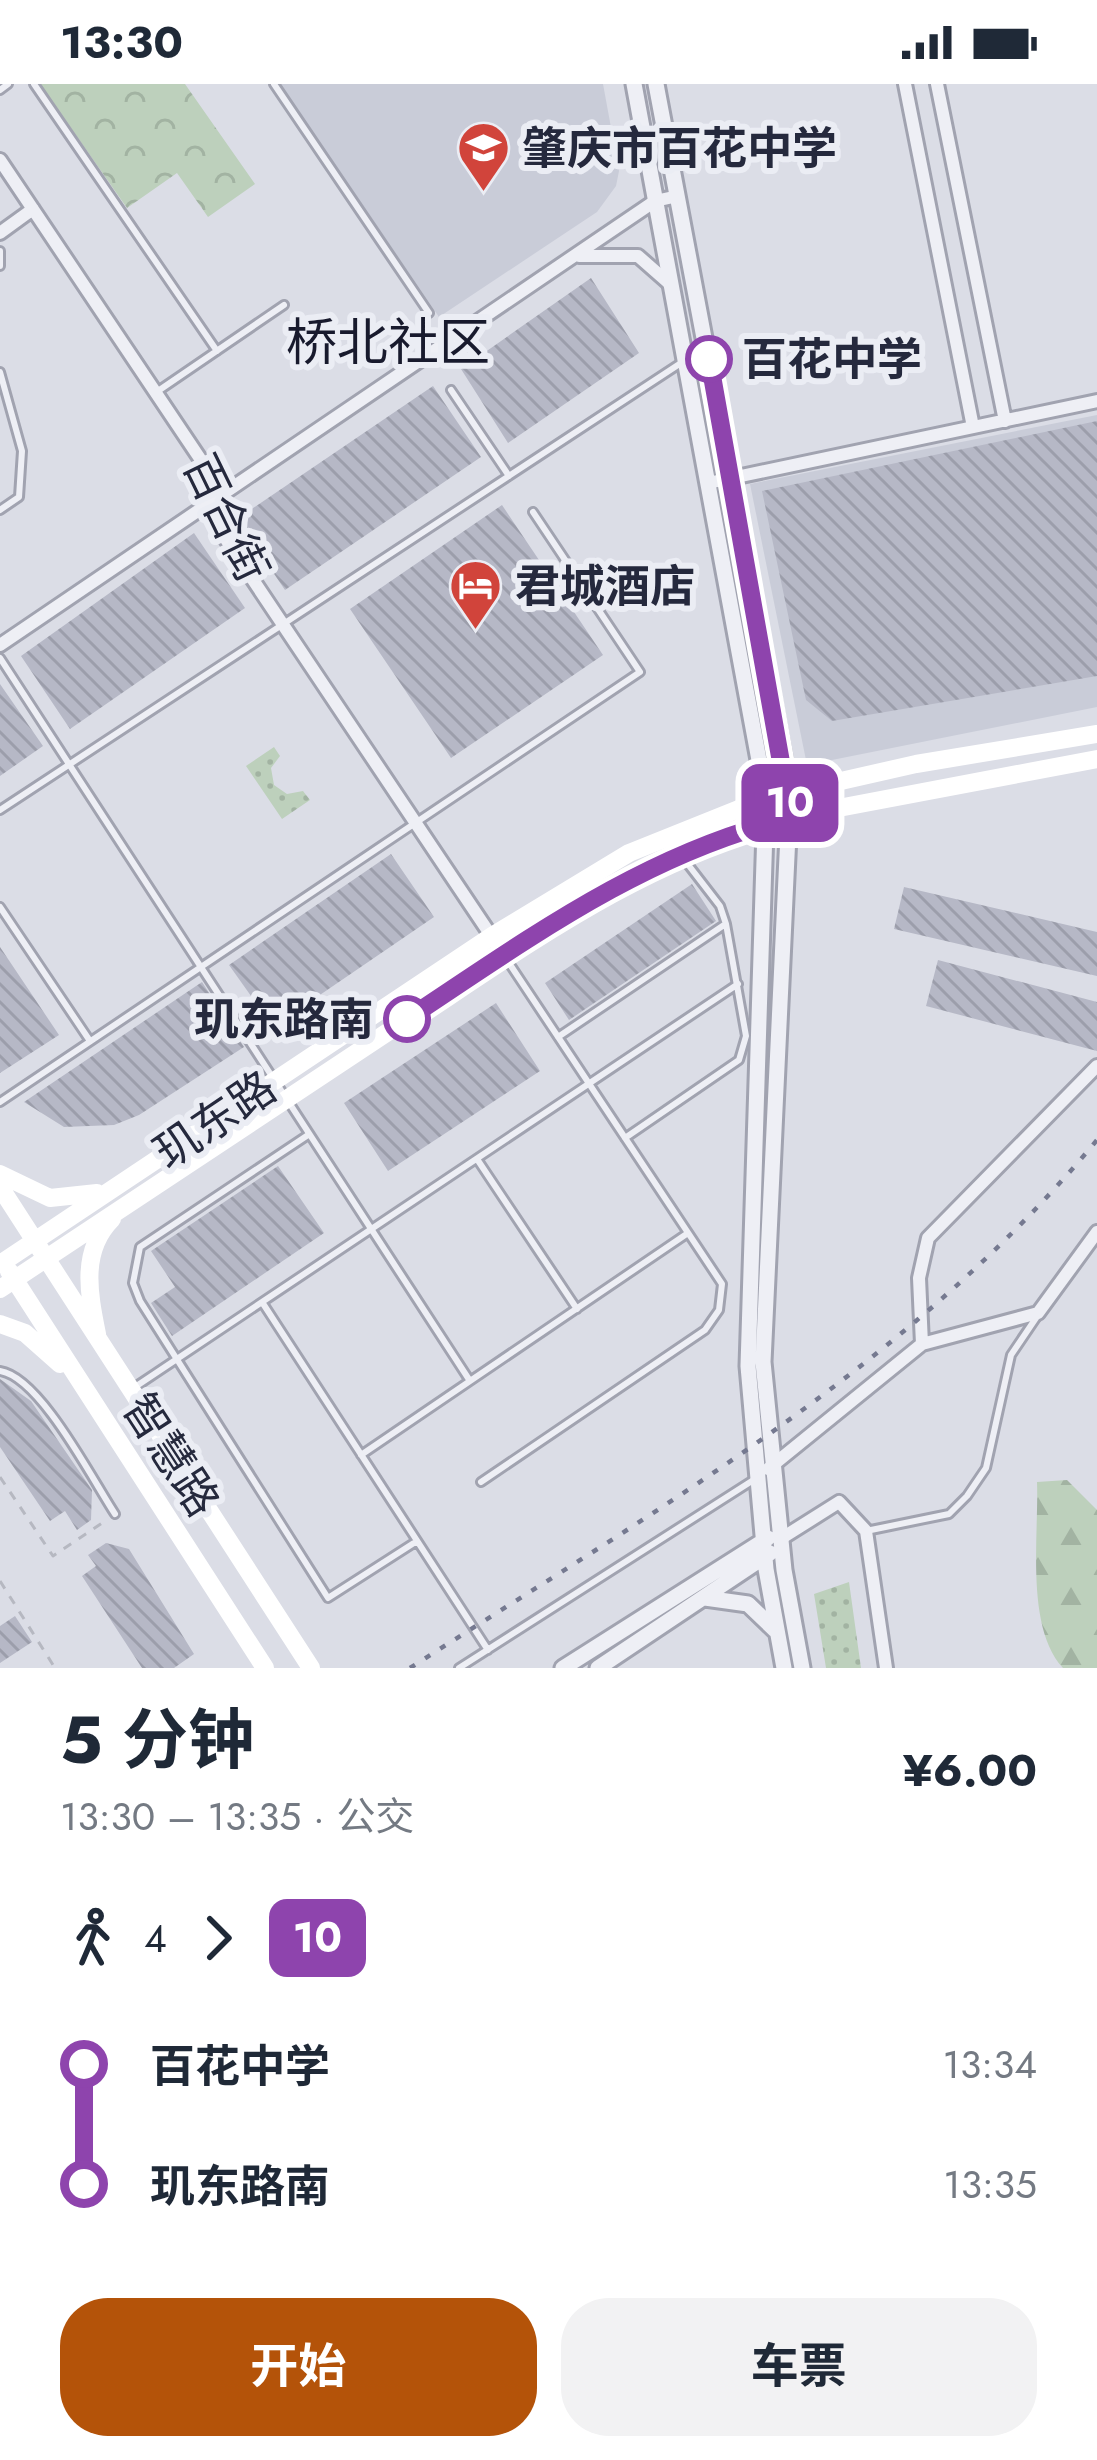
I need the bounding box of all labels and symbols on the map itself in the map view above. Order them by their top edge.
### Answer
place label: 肇庆市百花中学 [522,116,837,181]
school or university icon: 肇庆市百花中学 [455,120,511,194]
district label: 桥北社区 [286,305,490,379]
place label: 百花中学 [742,327,922,392]
marker: 百花中学 [687,337,731,381]
street label: 百合街 [167,443,285,593]
place label: 君城酒店 [515,554,695,619]
hotel icon: 君城酒店 [448,558,504,632]
line badge: 10 [736,764,844,842]
place label: 玑东路南 [194,987,374,1052]
marker: 玑东路南 [385,997,429,1041]
street label: 玑东路 [141,1055,289,1185]
street label: 智慧路 [107,1381,235,1529]

